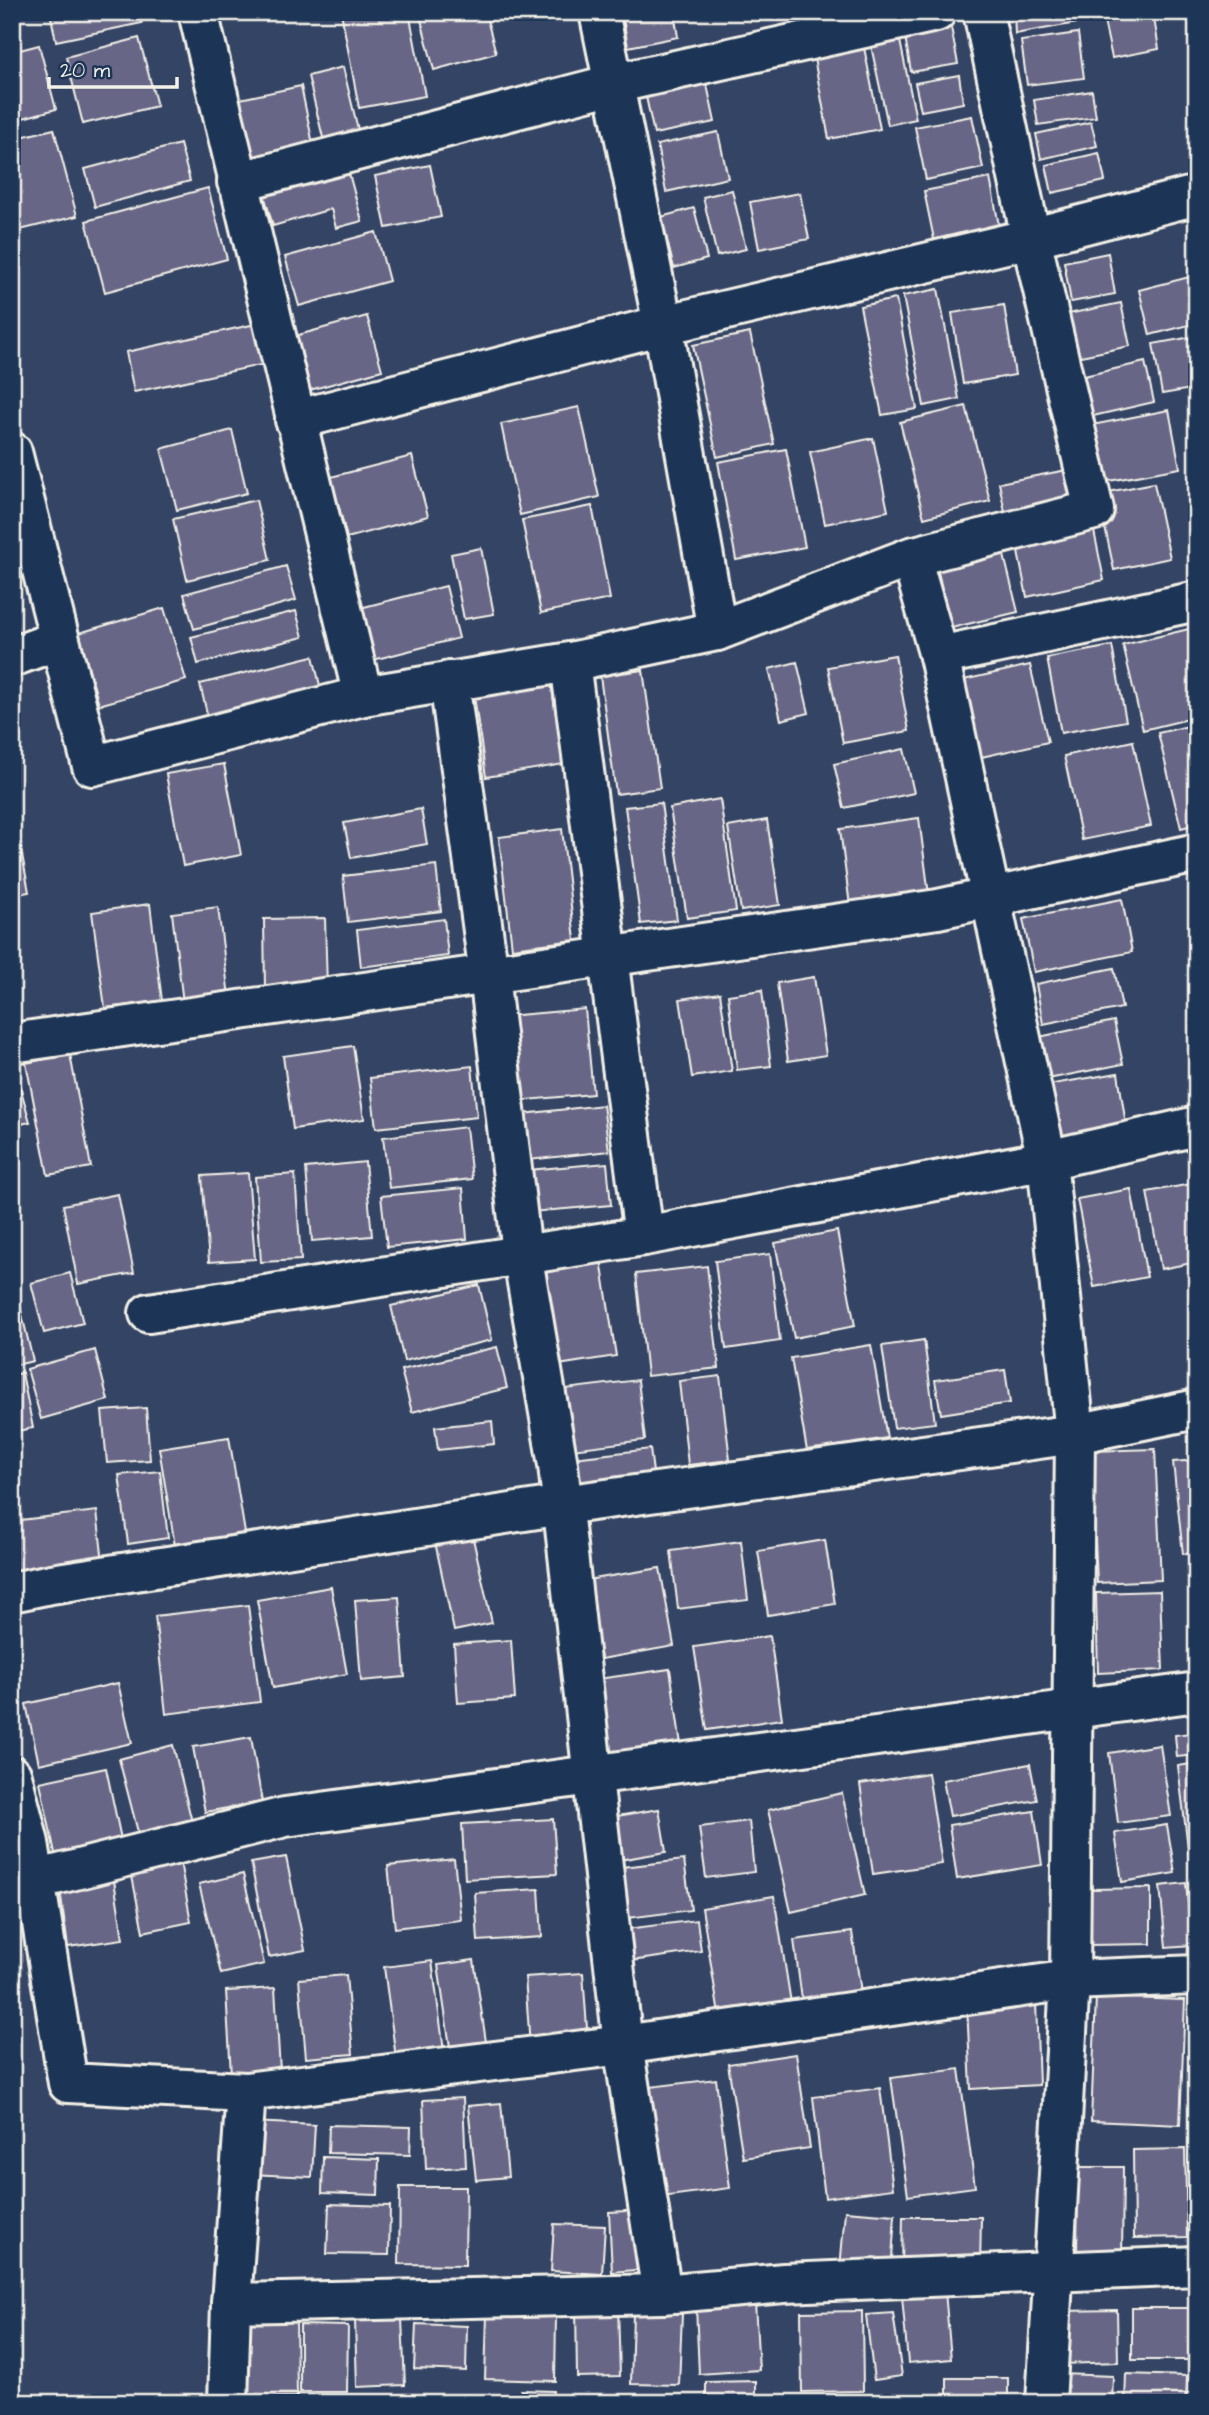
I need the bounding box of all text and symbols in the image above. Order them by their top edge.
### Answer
scale bar [49,46,177,90]
text: 20 m [60,56,111,85]

